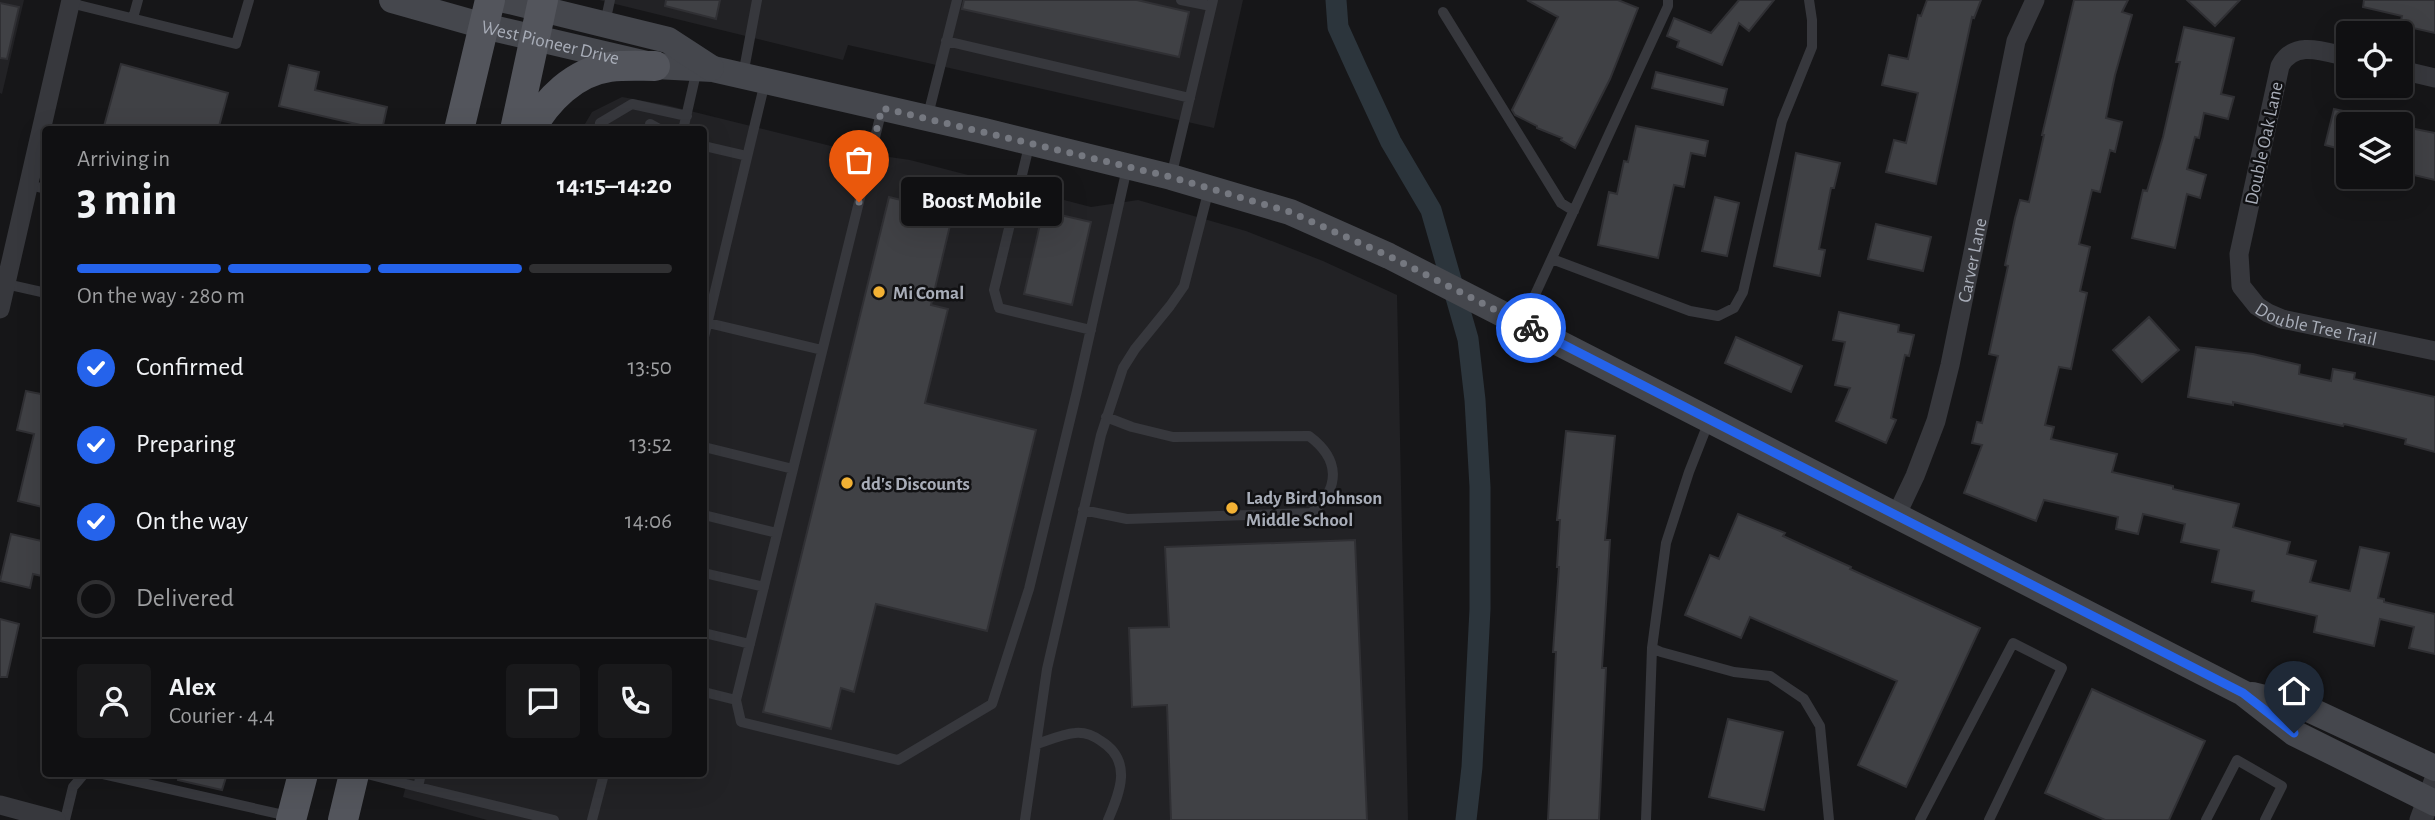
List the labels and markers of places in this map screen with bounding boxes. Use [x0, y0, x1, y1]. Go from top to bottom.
pin [829, 130, 889, 202]
callout: Boost Mobile [901, 178, 1062, 227]
marker: Mi Comal [871, 284, 887, 300]
place label: Mi Comal [893, 284, 964, 303]
marker: dd's Discounts [839, 475, 855, 491]
place label: dd's Discounts [861, 475, 970, 494]
place label: Lady Bird Johnson Middle School [1246, 489, 1382, 530]
marker: Lady Bird Johnson Middle School [1224, 500, 1240, 516]
pin [2264, 661, 2324, 733]

